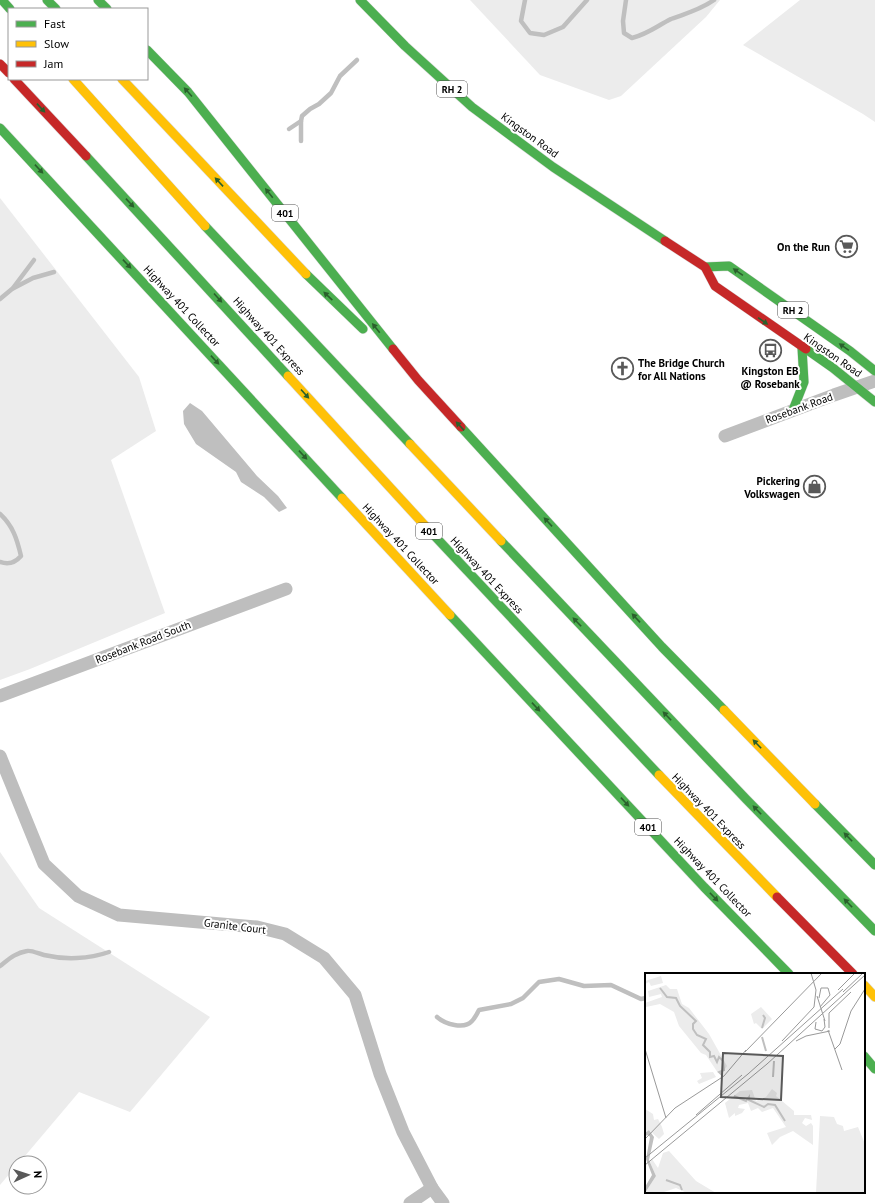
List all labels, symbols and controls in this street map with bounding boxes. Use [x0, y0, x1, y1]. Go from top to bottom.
legend [8, 8, 148, 80]
text: Fast [44, 16, 65, 31]
text: Slow [44, 36, 69, 51]
text: Jam [43, 56, 63, 71]
road number: RH 2 [437, 81, 467, 97]
one-way arrow [183, 87, 192, 97]
one-way arrow [36, 103, 45, 112]
street label: Kingston Road [498, 109, 562, 161]
one-way arrow [34, 163, 43, 174]
one-way arrow [214, 177, 224, 187]
one-way arrow [265, 188, 273, 199]
one-way arrow [125, 197, 134, 208]
road number: 401 [272, 205, 298, 221]
supermarket icon: On the Run [833, 234, 859, 260]
place label: On the Run [777, 240, 830, 254]
one-way arrow [122, 259, 131, 269]
street label: Highway 401 Collector [141, 262, 224, 350]
one-way arrow [733, 268, 743, 276]
one-way arrow [323, 292, 333, 301]
one-way arrow [213, 293, 223, 303]
street label: Highway 401 Express [230, 294, 308, 378]
road number: RH 2 [778, 302, 808, 318]
one-way arrow [758, 317, 768, 325]
one-way arrow [372, 322, 381, 333]
street label: Kingston Road [801, 330, 865, 380]
bus stop icon: Kingston EB @ Rosebank [757, 338, 783, 364]
one-way arrow [839, 343, 850, 351]
one-way arrow [210, 355, 220, 365]
church icon: The Bridge Church for All Nations [609, 356, 635, 382]
place label: The Bridge Church for All Nations [638, 356, 725, 383]
place label: Kingston EB @ Rosebank [740, 364, 800, 391]
one-way arrow [300, 389, 310, 399]
street label: Rosebank Road [763, 389, 835, 427]
one-way arrow [456, 421, 465, 431]
one-way arrow [298, 450, 308, 460]
place label: Pickering Volkswagen [743, 474, 800, 501]
shop icon: Pickering Volkswagen [802, 474, 828, 500]
street label: Highway 401 Collector [360, 500, 443, 588]
one-way arrow [544, 517, 553, 527]
road number: 401 [416, 523, 442, 539]
street label: Highway 401 Express [448, 533, 527, 617]
one-way arrow [631, 613, 641, 623]
street label: Rosebank Road South [93, 617, 193, 667]
one-way arrow [573, 617, 582, 627]
one-way arrow [531, 702, 541, 712]
one-way arrow [662, 711, 672, 721]
one-way arrow [752, 739, 762, 749]
street label: Highway 401 Express [669, 770, 749, 852]
one-way arrow [620, 797, 630, 807]
one-way arrow [752, 805, 762, 815]
road number: 401 [635, 819, 661, 835]
one-way arrow [843, 832, 853, 842]
street label: Highway 401 Collector [671, 834, 755, 920]
one-way arrow [709, 892, 719, 902]
one-way arrow [843, 898, 853, 908]
street label: Granite Court [203, 915, 267, 937]
inset map [645, 973, 865, 1193]
north arrow [8, 1155, 48, 1195]
text: N [31, 1170, 45, 1178]

